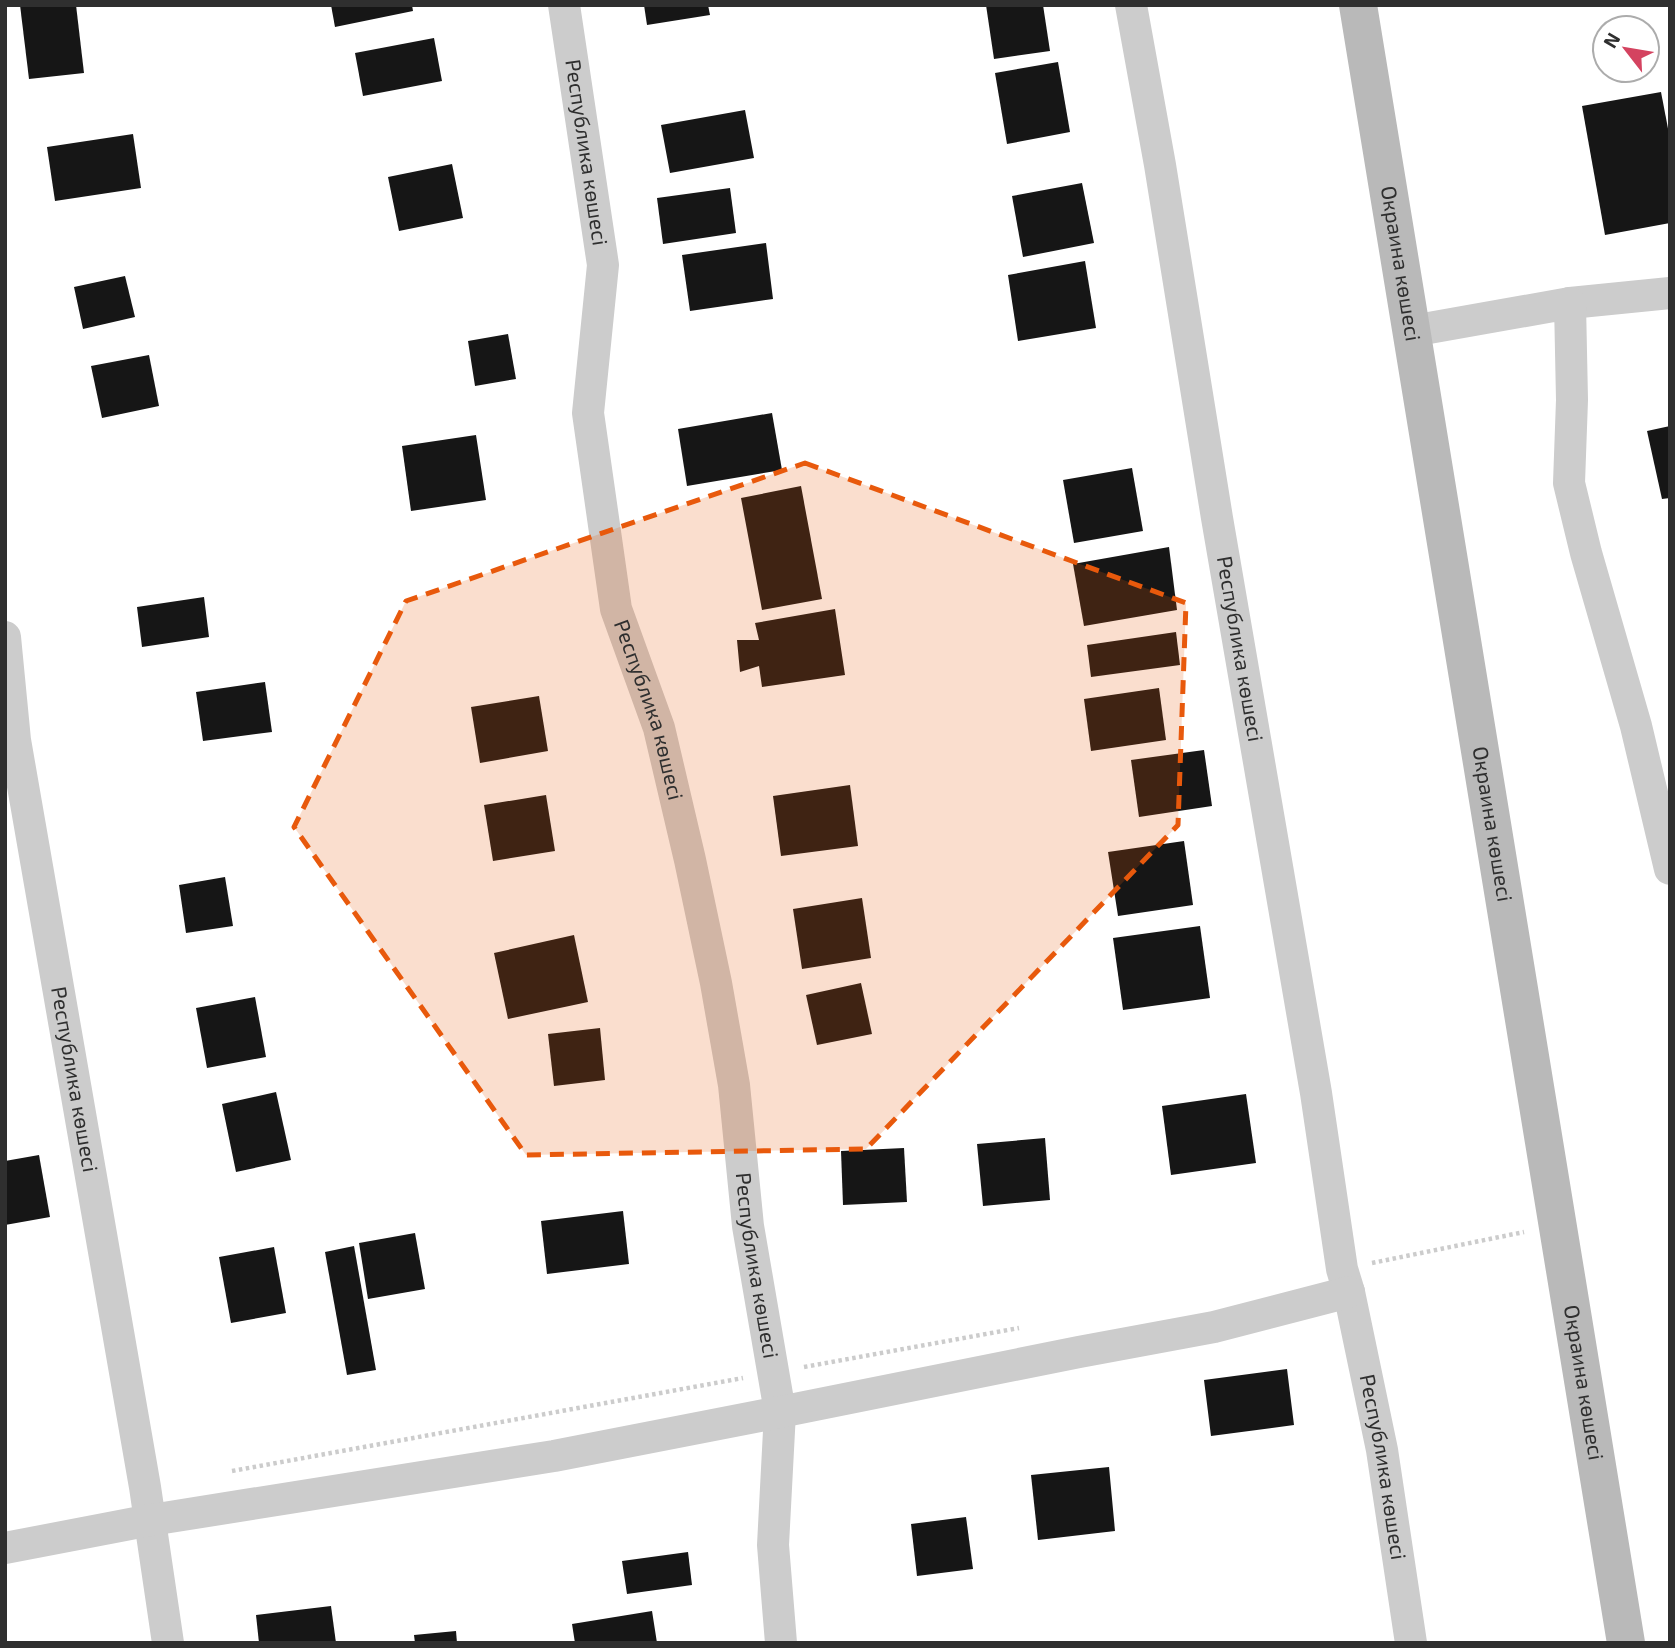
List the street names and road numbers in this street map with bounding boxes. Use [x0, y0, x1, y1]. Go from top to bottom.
street label: Республика көшесі [561, 57, 614, 247]
street label: Окраина көшесі [1377, 184, 1427, 343]
street label: Республика көшесі [1213, 554, 1269, 743]
street label: Республика көшесі [610, 616, 690, 802]
street label: Окраина көшесі [1468, 744, 1519, 903]
street label: Республика көшесі [47, 984, 104, 1174]
street label: Республика көшесі [732, 1171, 785, 1360]
street label: Окраина көшесі [1560, 1303, 1610, 1462]
street label: Республика көшесі [1355, 1372, 1412, 1561]

